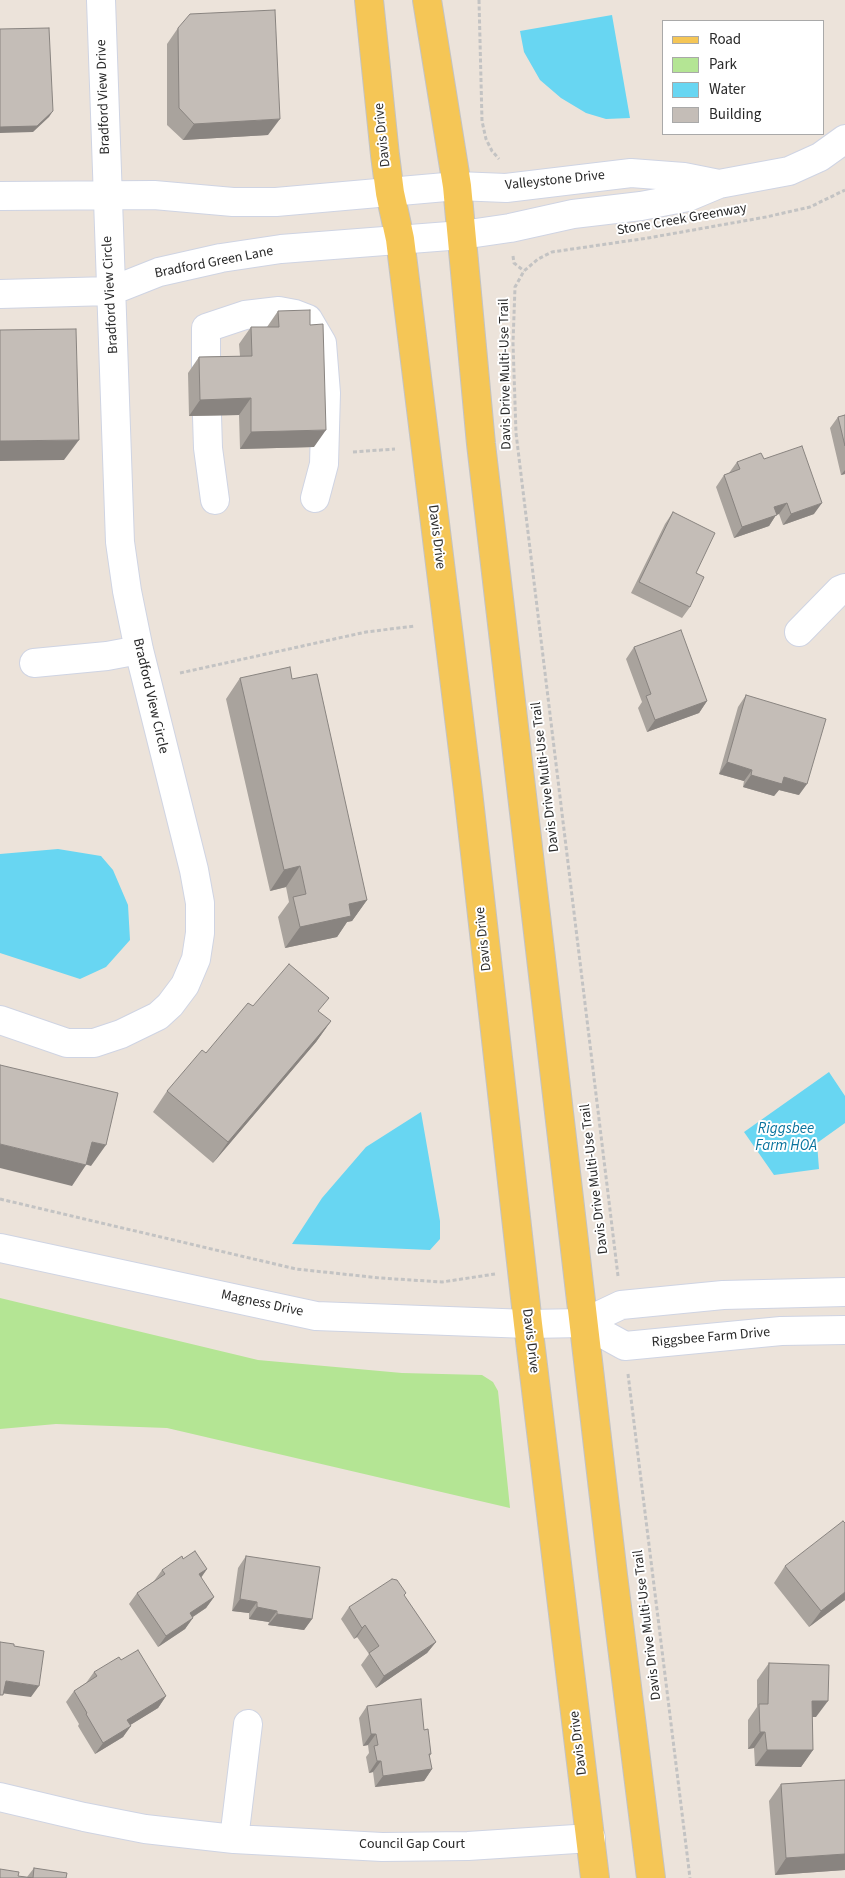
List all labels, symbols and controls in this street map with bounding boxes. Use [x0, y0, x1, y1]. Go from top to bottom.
legend [662, 20, 825, 135]
text: Road [709, 29, 741, 50]
street label: Bradford View Drive [94, 39, 114, 155]
text: Park [709, 54, 737, 75]
text: Water [709, 79, 745, 100]
street label: Davis Drive [371, 102, 395, 168]
text: Building [709, 104, 761, 125]
street label: Valleystone Drive [504, 167, 606, 195]
street label: Stone Creek Greenway [616, 200, 748, 240]
street label: Bradford View Circle [100, 236, 122, 354]
street label: Bradford Green Lane [153, 243, 275, 283]
street label: Davis Drive Multi-Use Trail [496, 298, 516, 450]
street label: Davis Drive [424, 504, 448, 570]
street label: Bradford View Circle [129, 637, 171, 755]
street label: Davis Drive Multi-Use Trail [528, 701, 564, 853]
street label: Davis Drive [472, 906, 496, 972]
street label: Davis Drive Multi-Use Trail [577, 1103, 613, 1255]
water label: Riggsbee Farm HOA [755, 1121, 817, 1156]
street label: Magness Drive [219, 1287, 305, 1321]
street label: Davis Drive [518, 1308, 542, 1374]
street label: Riggsbee Farm Drive [651, 1324, 771, 1352]
street label: Davis Drive Multi-Use Trail [630, 1549, 666, 1701]
street label: Davis Drive [567, 1710, 591, 1776]
street label: Council Gap Court [359, 1837, 465, 1853]

